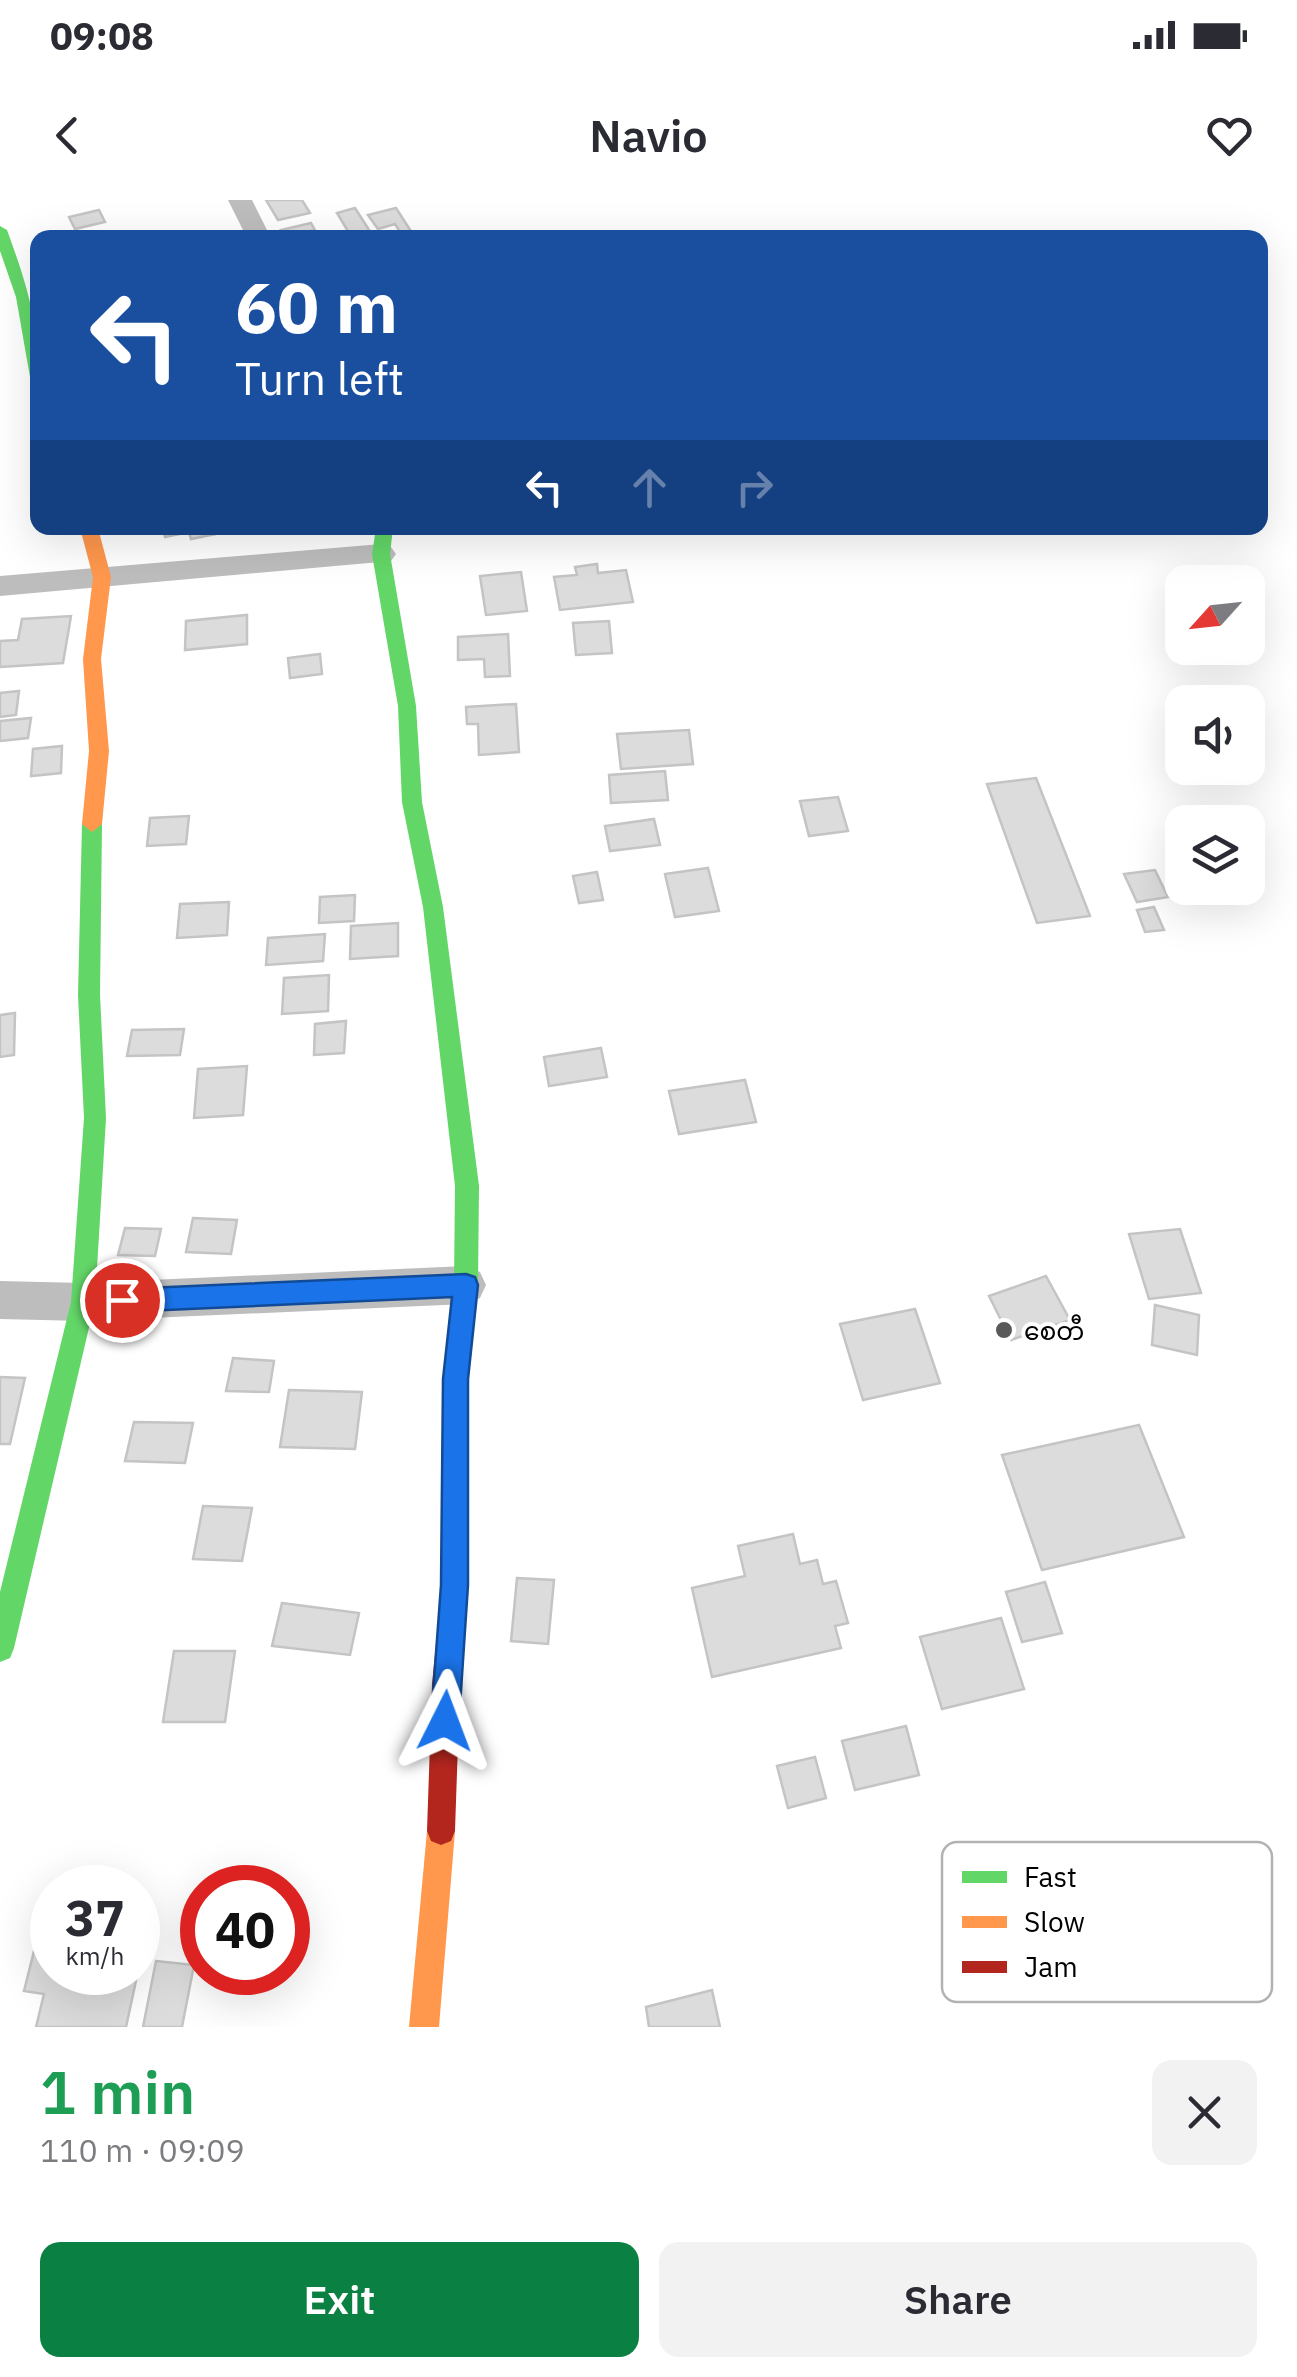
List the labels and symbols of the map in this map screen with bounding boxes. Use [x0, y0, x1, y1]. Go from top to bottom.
north arrow [1165, 565, 1265, 665]
pin [80, 1258, 165, 1343]
place label: စေတီ [1024, 1314, 1084, 1347]
marker: စေတီ [993, 1319, 1015, 1341]
position arrow [393, 1669, 497, 1773]
legend [942, 1842, 1272, 2002]
text: Fast [1024, 1858, 1077, 1895]
speed limit sign: 40 [180, 1865, 310, 1995]
text: Slow [1024, 1903, 1085, 1940]
text: Jam [1024, 1948, 1078, 1985]

